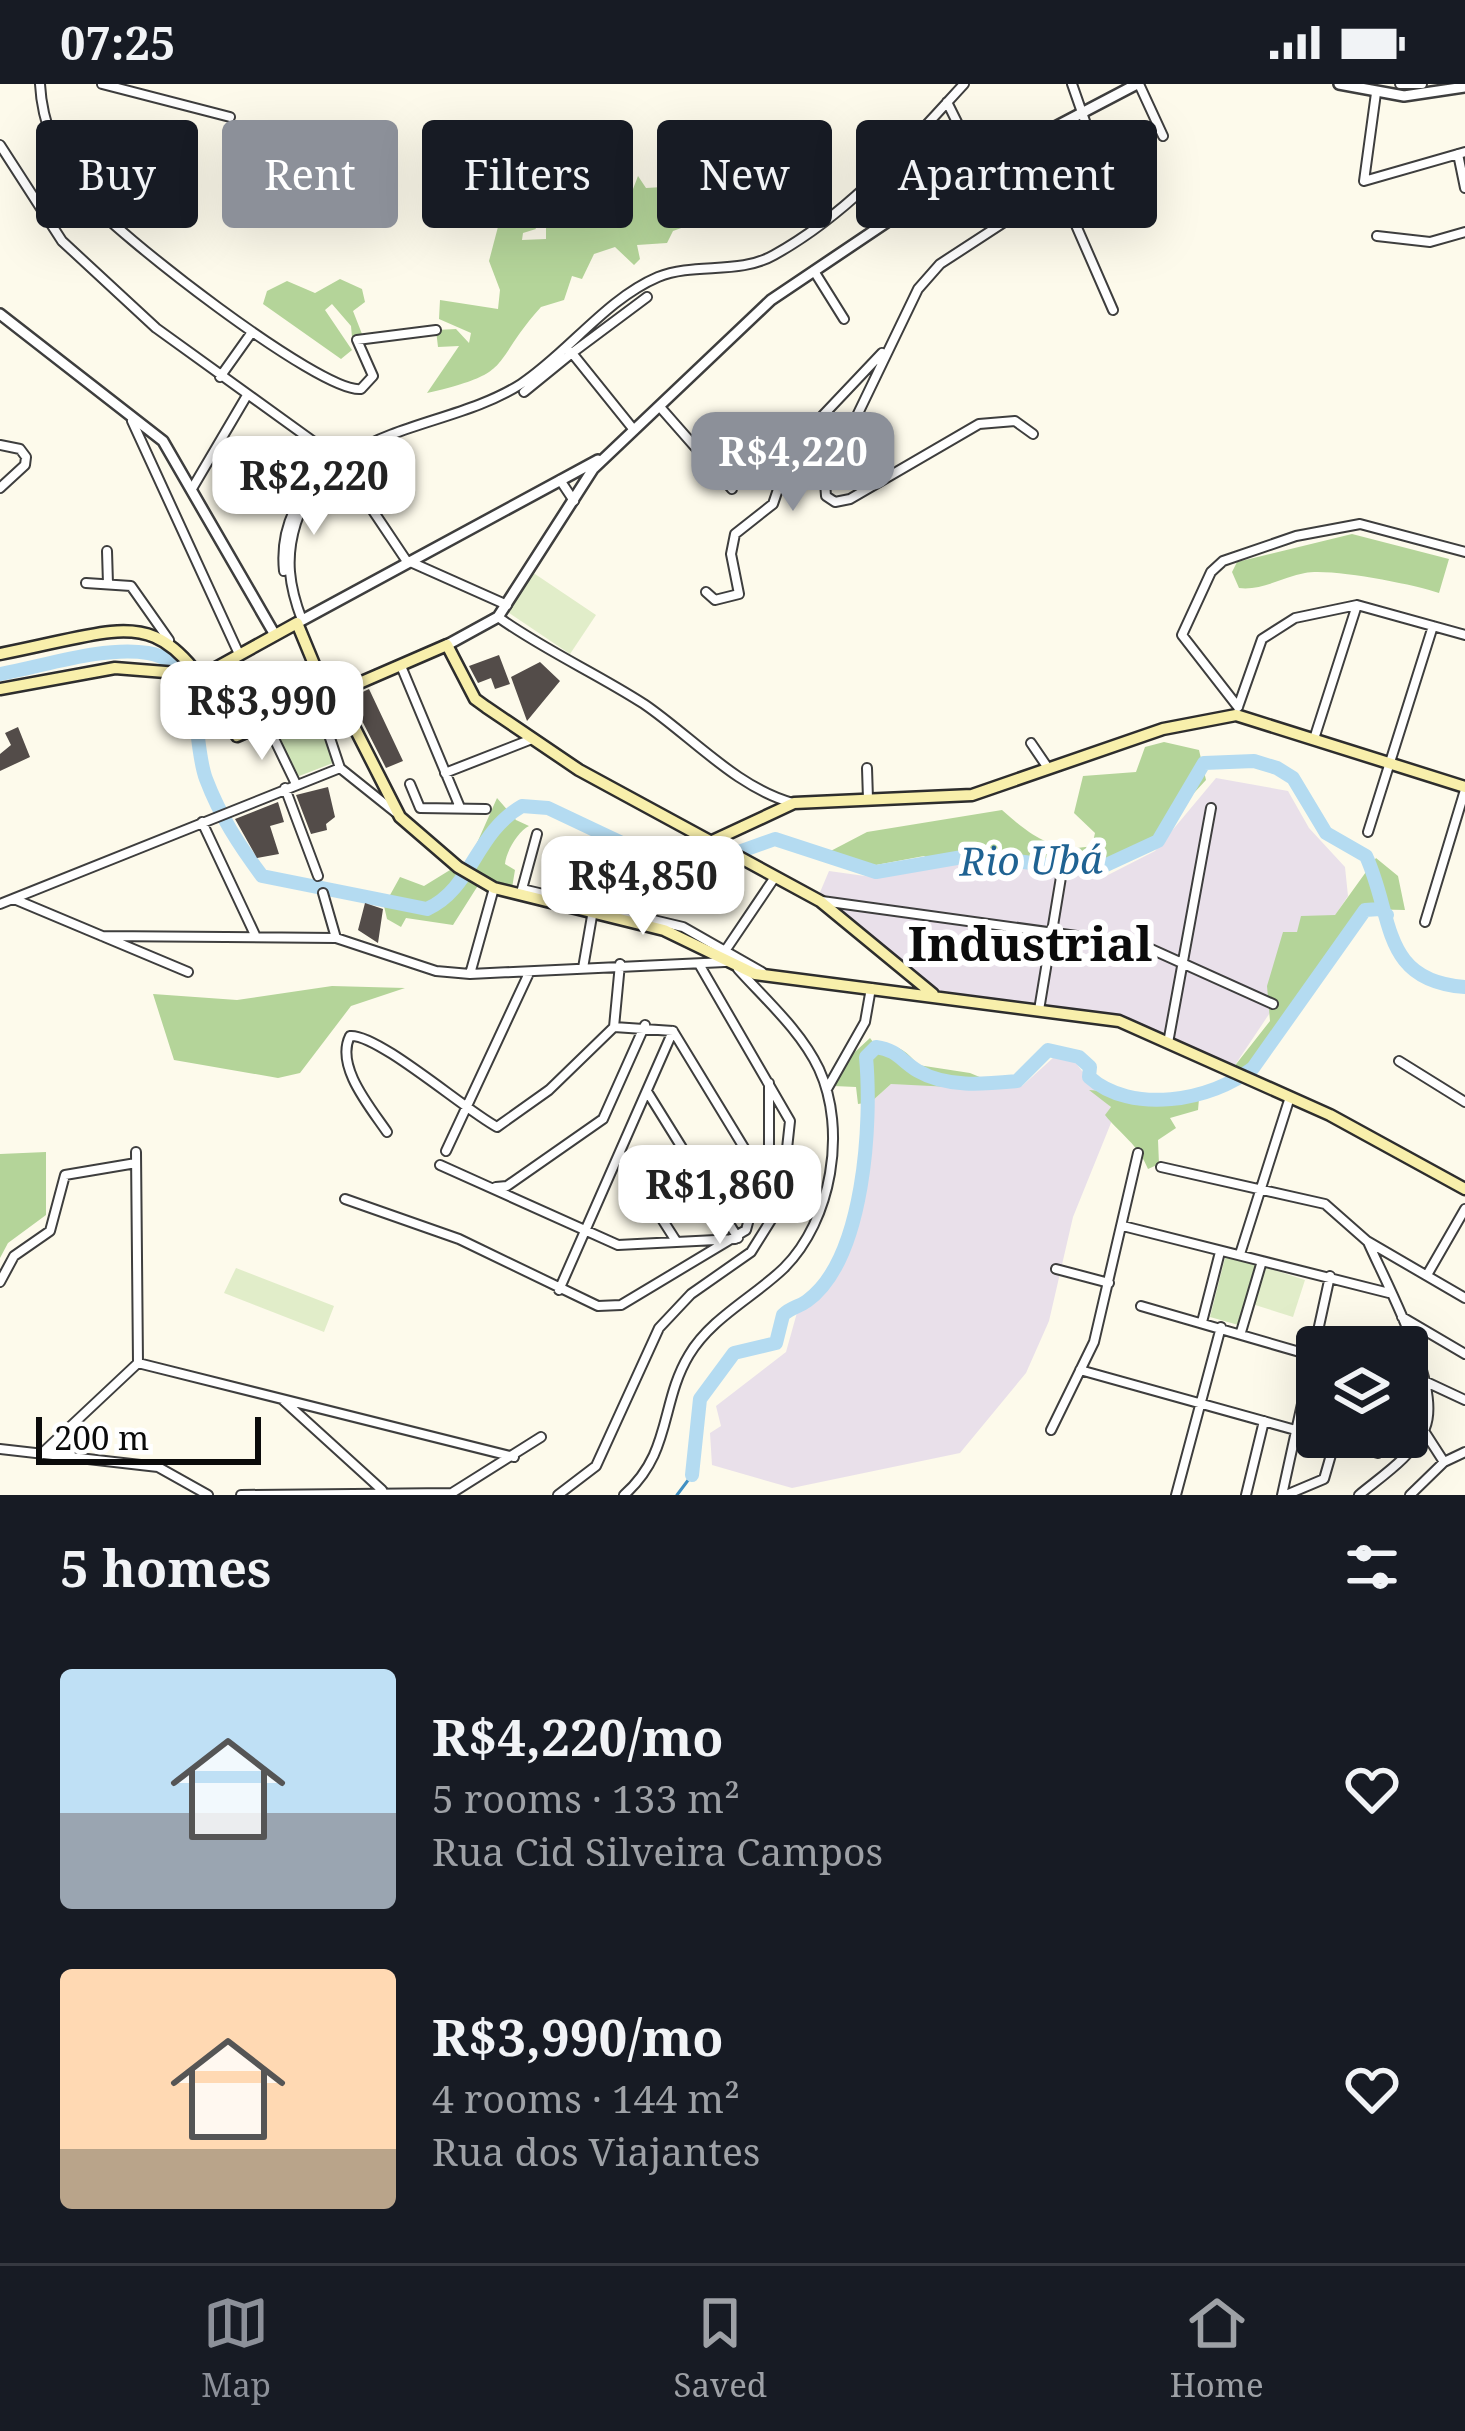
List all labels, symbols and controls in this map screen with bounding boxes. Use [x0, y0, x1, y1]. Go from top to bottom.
text: 07:25 [60, 12, 175, 73]
chip: Buy [36, 120, 198, 228]
chip: Rent [222, 120, 398, 228]
chip: Filters [422, 120, 633, 228]
chip: New [657, 120, 832, 228]
chip: Apartment [856, 120, 1157, 228]
pin: R$4,220 [682, 412, 904, 514]
text: R$4,220 [718, 424, 868, 477]
pin: R$2,220 [203, 436, 425, 538]
text: R$2,220 [239, 448, 389, 501]
pin: R$3,990 [151, 661, 373, 763]
text: R$3,990 [187, 673, 337, 726]
water label: Rio Ubá [958, 831, 1103, 887]
pin: R$4,850 [532, 836, 754, 938]
text: R$4,850 [568, 848, 718, 901]
district label: Industrial [908, 910, 1152, 975]
pin: R$1,860 [609, 1145, 831, 1247]
text: R$1,860 [645, 1157, 795, 1210]
map controls [1296, 1326, 1428, 1458]
button: layers [1296, 1326, 1428, 1458]
scale bar [36, 1411, 261, 1464]
text: 200 m [54, 1415, 149, 1460]
text: 5 homes [60, 1532, 271, 1602]
icon: filters [1339, 1534, 1405, 1600]
text: R$4,220/mo [432, 1701, 724, 1771]
icon: home [156, 1717, 300, 1861]
icon: heart [1339, 1756, 1405, 1822]
text: 5 rooms · 133 m² [432, 1771, 740, 1824]
text: Rua Cid Silveira Campos [432, 1824, 883, 1877]
text: R$3,990/mo [432, 2001, 724, 2071]
icon: home [156, 2017, 300, 2161]
icon: heart [1339, 2056, 1405, 2122]
text: 4 rooms · 144 m² [432, 2071, 740, 2124]
text: Rua dos Viajantes [432, 2124, 760, 2177]
tab: Map [201, 2290, 271, 2407]
tab: Saved [674, 2290, 767, 2407]
tab: Home [1170, 2290, 1264, 2407]

